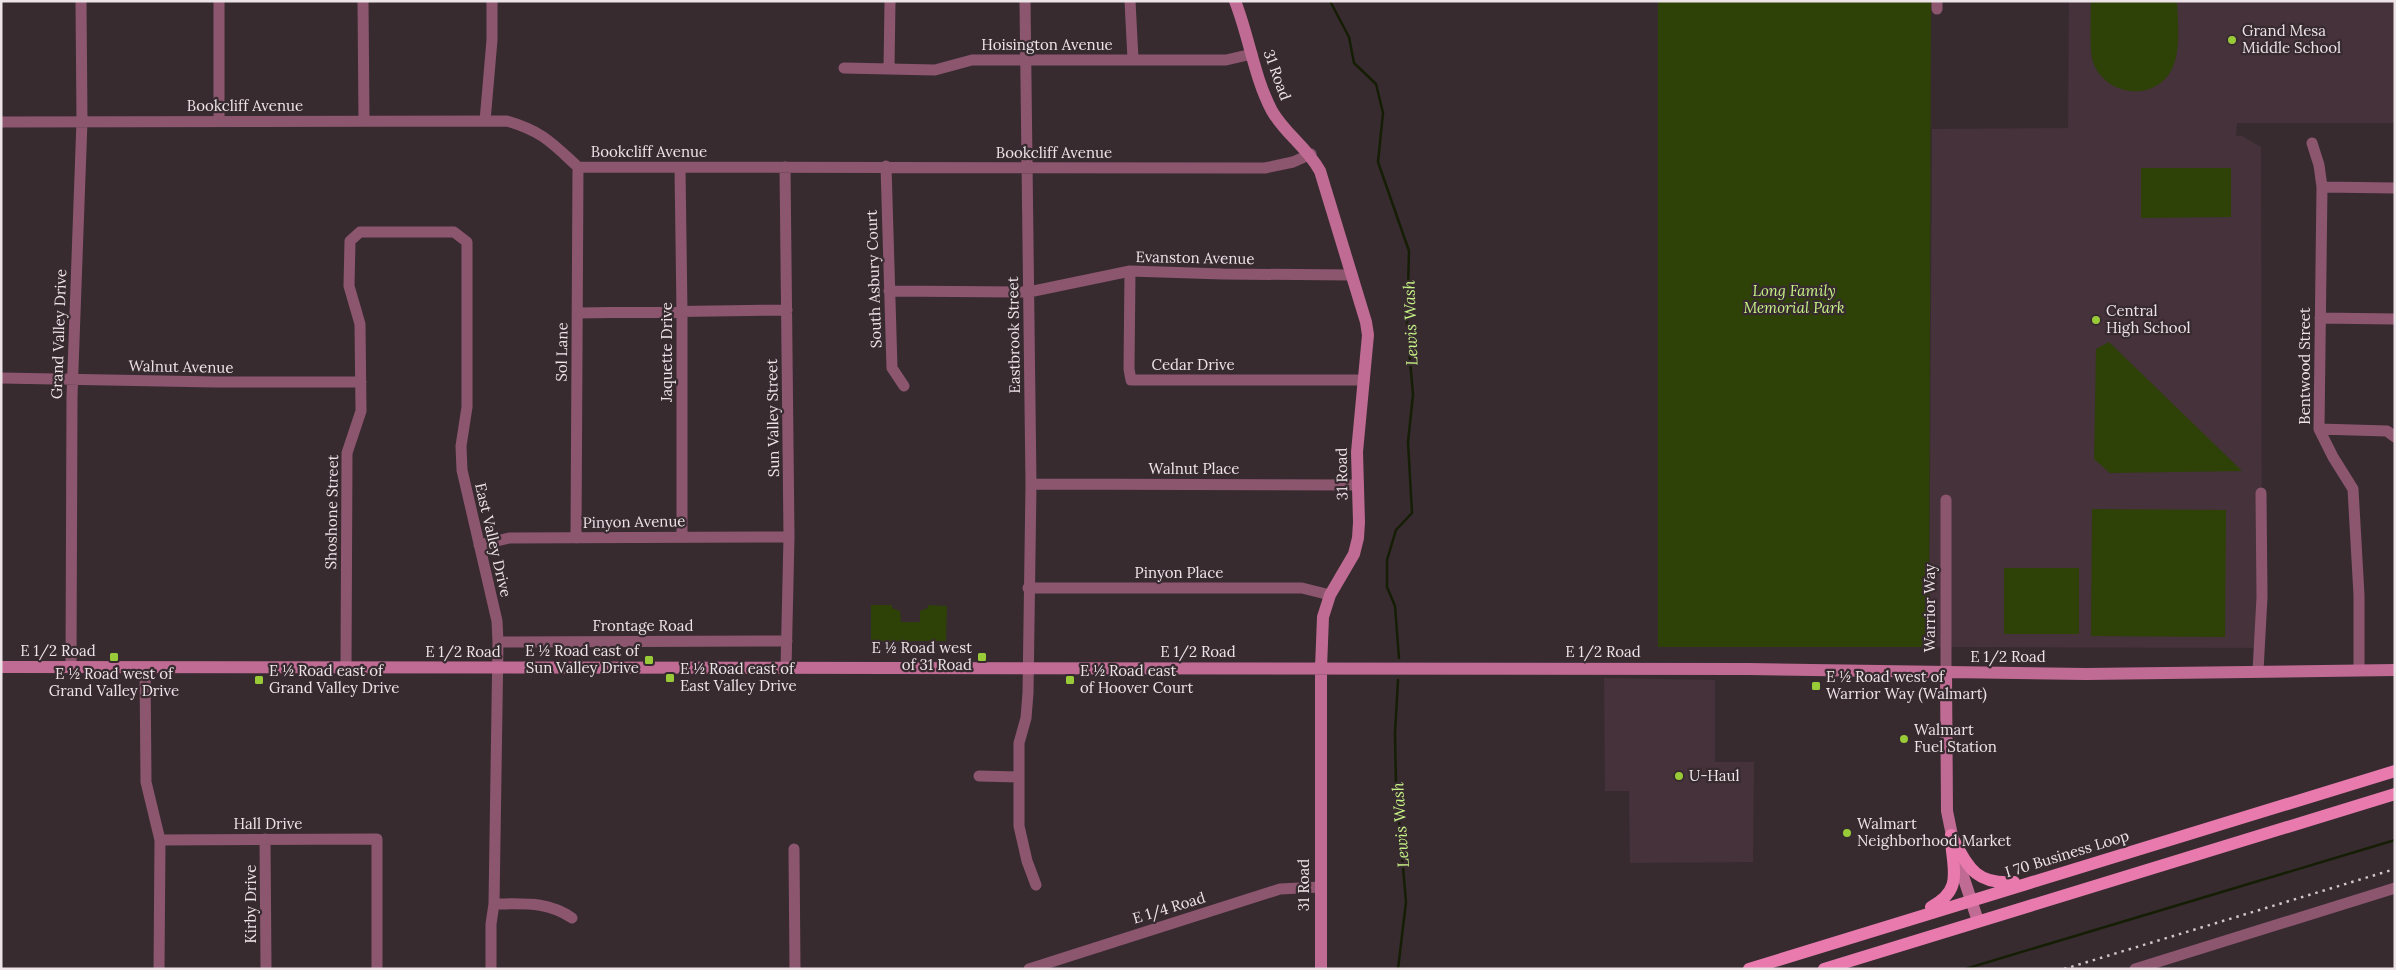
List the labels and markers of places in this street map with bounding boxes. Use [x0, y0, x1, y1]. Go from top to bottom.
place label: Grand Mesa Middle School [2242, 21, 2341, 57]
marker: Grand Mesa Middle School [2226, 34, 2238, 46]
place label: Central High School [2106, 301, 2191, 337]
marker: Central High School [2090, 314, 2102, 326]
place label: E ½ Road west of 31 Road [872, 638, 972, 674]
place label: E ½ Road east of Sun Valley Drive [525, 641, 640, 677]
marker: E ½ Road west of Grand Valley Drive [108, 651, 120, 663]
marker: E ½ Road west of 31 Road [976, 651, 988, 663]
marker: E ½ Road east of Sun Valley Drive [643, 654, 655, 666]
place label: E ½ Road east of East Valley Drive [680, 659, 797, 695]
place label: E ½ Road east of Grand Valley Drive [269, 661, 399, 697]
place label: E ½ Road east of Hoover Court [1080, 661, 1193, 697]
place label: E ½ Road west of Grand Valley Drive [49, 664, 179, 700]
place label: E ½ Road west of Warrior Way (Walmart) [1826, 667, 1987, 704]
marker: E ½ Road east of East Valley Drive [664, 672, 676, 684]
marker: E ½ Road east of Grand Valley Drive [253, 674, 265, 686]
marker: E ½ Road east of Hoover Court [1064, 674, 1076, 686]
marker: E ½ Road west of Warrior Way (Walmart) [1810, 680, 1822, 692]
place label: Walmart Fuel Station [1914, 720, 1997, 756]
marker: Walmart Fuel Station [1898, 733, 1910, 745]
place label: U-Haul [1689, 766, 1740, 785]
marker: U-Haul [1673, 770, 1685, 782]
place label: Walmart Neighborhood Market [1857, 814, 2012, 850]
marker: Walmart Neighborhood Market [1841, 827, 1853, 839]

